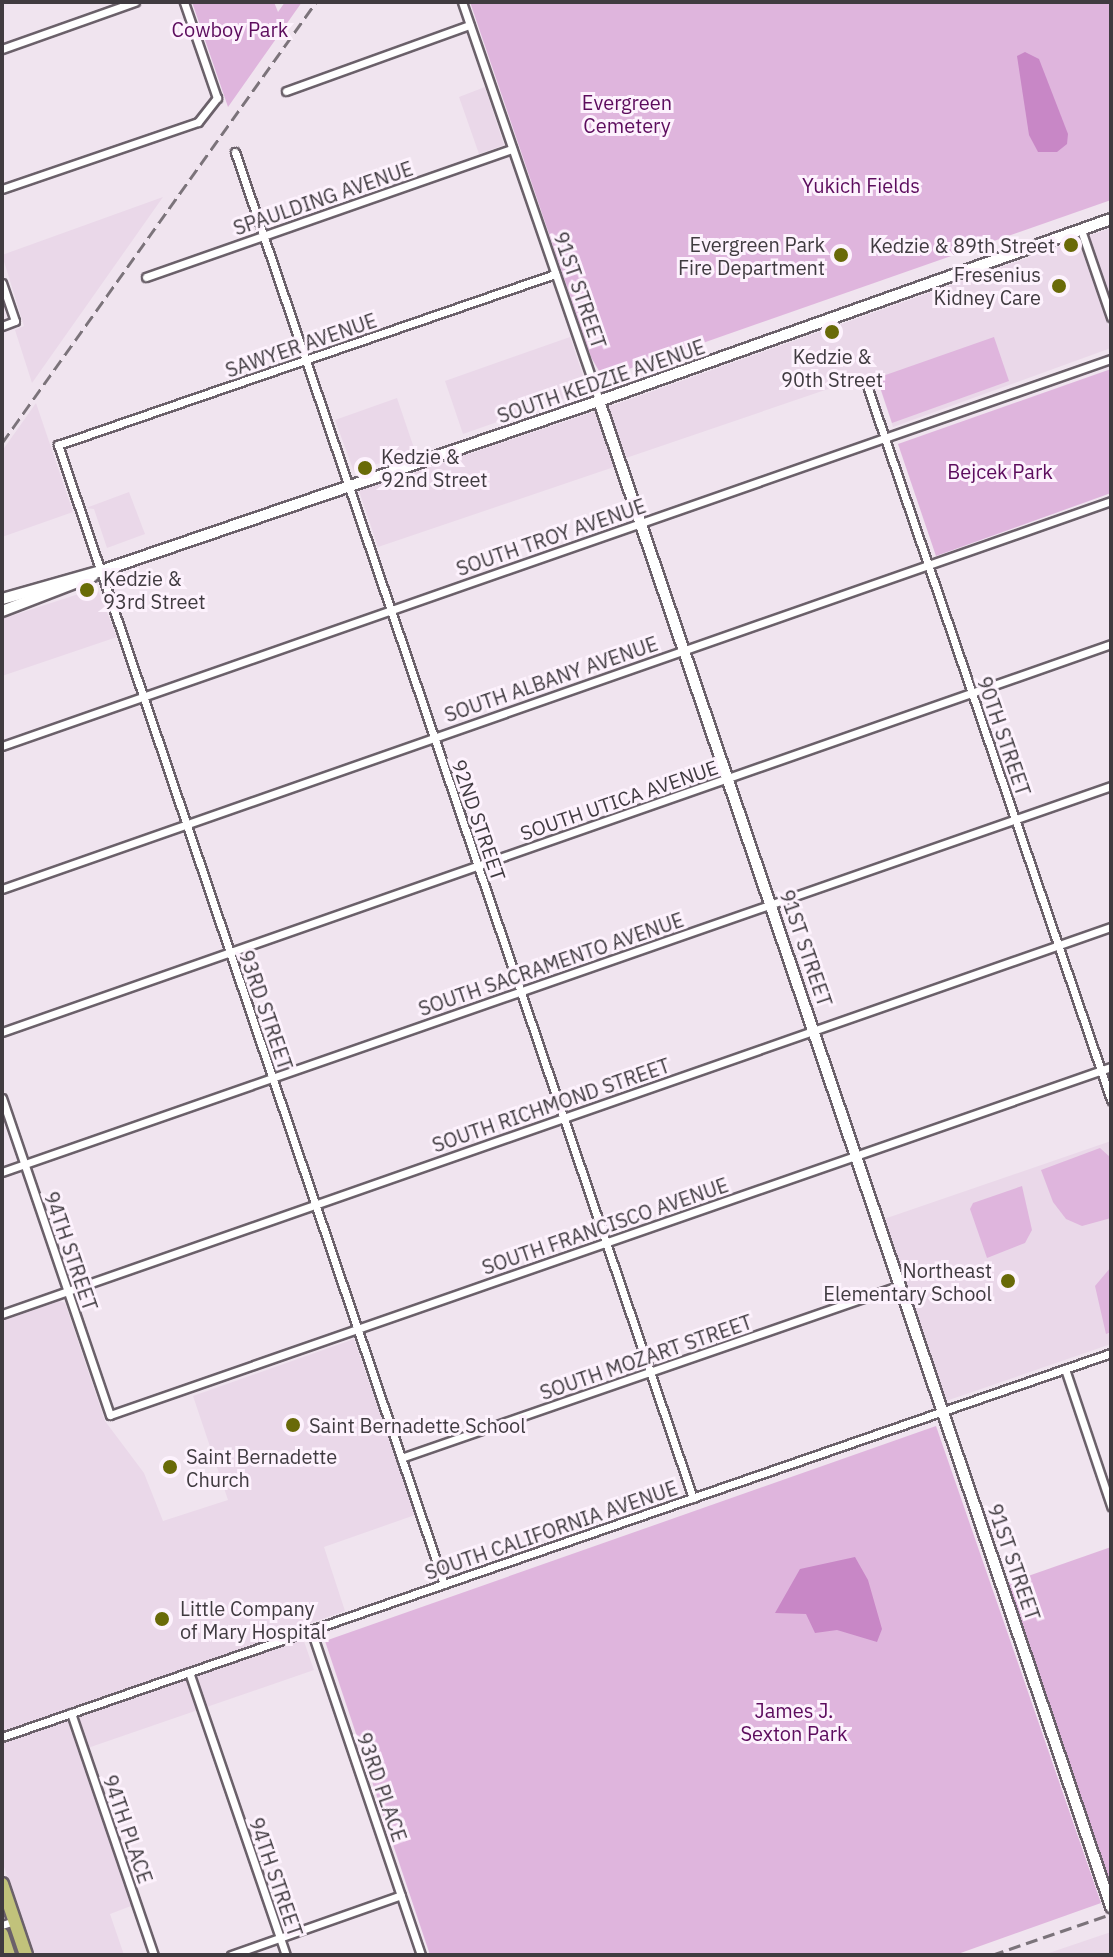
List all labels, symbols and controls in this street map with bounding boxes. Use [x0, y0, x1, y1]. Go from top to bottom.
park label: Cowboy Park [172, 17, 288, 41]
park label: Evergreen Cemetery [582, 90, 672, 137]
street label: SPAULDING AVENUE [230, 156, 416, 240]
park label: Yukich Fields [802, 173, 920, 197]
street label: 91ST STREET [549, 228, 611, 352]
place label: Evergreen Park Fire Department [678, 232, 825, 279]
place label: Kedzie & 89th Street [870, 233, 1055, 257]
marker: Kedzie & 89th Street [1062, 236, 1080, 254]
marker: Evergreen Park Fire Department [832, 246, 850, 264]
place label: Fresenius Kidney Care [933, 262, 1041, 309]
marker: Fresenius Kidney Care [1048, 275, 1070, 297]
street label: SAWYER AVENUE [222, 308, 380, 382]
marker: Kedzie & 90th Street [823, 323, 841, 341]
street label: SOUTH KEDZIE AVENUE [494, 334, 708, 428]
place label: Kedzie & 90th Street [781, 344, 883, 391]
place label: Kedzie & 92nd Street [381, 444, 488, 491]
marker: Kedzie & 92nd Street [356, 459, 374, 477]
park label: Bejcek Park [947, 459, 1053, 483]
street label: SOUTH TROY AVENUE [453, 493, 649, 581]
place label: Kedzie & 93rd Street [103, 566, 205, 613]
marker: Kedzie & 93rd Street [78, 581, 96, 599]
street label: SOUTH ALBANY AVENUE [441, 631, 661, 727]
street label: 90TH STREET [972, 673, 1036, 799]
street label: SOUTH UTICA AVENUE [517, 755, 721, 845]
street label: 92ND STREET [447, 756, 511, 884]
street label: 91ST STREET [775, 886, 837, 1010]
street label: SOUTH SACRAMENTO AVENUE [415, 907, 687, 1021]
street label: 93RD STREET [234, 947, 298, 1073]
street label: SOUTH RICHMOND STREET [429, 1053, 673, 1157]
street label: SOUTH FRANCISCO AVENUE [479, 1173, 731, 1279]
street label: 94TH STREET [39, 1188, 103, 1314]
place label: Northeast Elementary School [823, 1258, 992, 1305]
marker: Northeast Elementary School [999, 1272, 1017, 1290]
street label: SOUTH MOZART STREET [537, 1309, 755, 1405]
place label: Saint Bernadette School [309, 1413, 526, 1437]
marker: Saint Bernadette School [284, 1416, 302, 1434]
place label: Saint Bernadette Church [186, 1444, 337, 1491]
marker: Saint Bernadette Church [161, 1458, 179, 1476]
street label: SOUTH CALIFORNIA AVENUE [422, 1475, 680, 1585]
street label: 91ST STREET [983, 1500, 1045, 1624]
place label: Little Company of Mary Hospital [180, 1596, 326, 1643]
marker: Little Company of Mary Hospital [151, 1608, 173, 1630]
park label: James J. Sexton Park [740, 1699, 848, 1746]
street label: 93RD PLACE [352, 1729, 412, 1845]
street label: 94TH PLACE [98, 1771, 158, 1887]
street label: 94TH STREET [244, 1814, 308, 1940]

